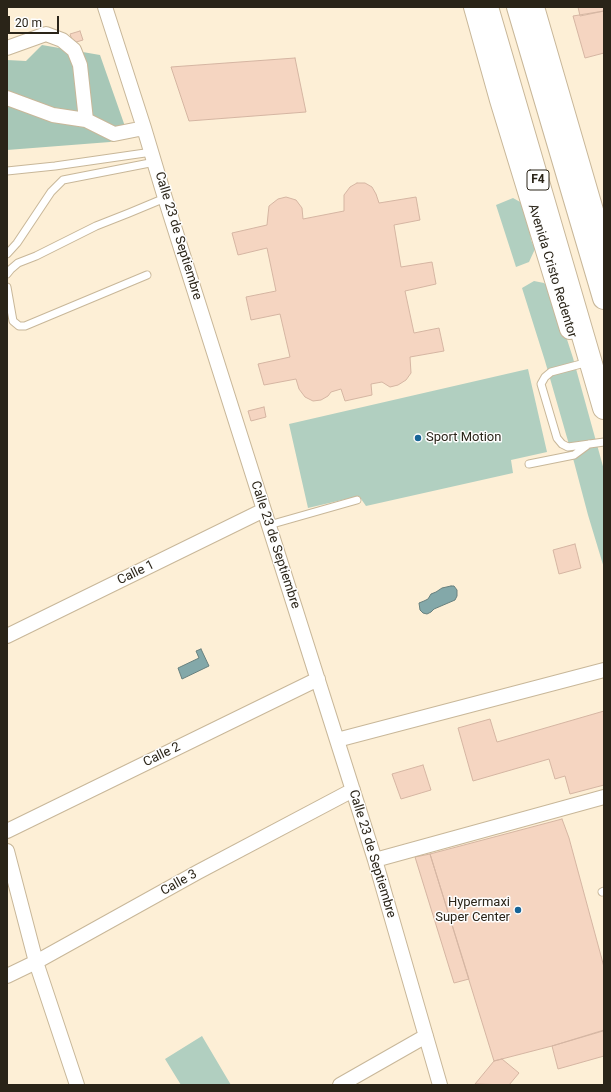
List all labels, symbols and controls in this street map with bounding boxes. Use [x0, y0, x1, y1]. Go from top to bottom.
scale bar [10, 8, 61, 34]
text: 20 m [15, 16, 42, 30]
street label: Calle 23 de Septiembre [151, 170, 205, 302]
road number: F4 [527, 170, 549, 190]
street label: Avenida Cristo Redentor [524, 202, 580, 340]
place label: Sport Motion [426, 430, 501, 446]
marker: Sport Motion [413, 433, 423, 443]
street label: Calle 23 de Septiembre [247, 479, 303, 611]
street label: Calle 1 [115, 557, 157, 589]
street label: Calle 2 [141, 739, 183, 771]
street label: Calle 23 de Septiembre [345, 788, 399, 920]
street label: Calle 3 [158, 867, 200, 899]
place label: Hypermaxi Super Center [435, 895, 510, 926]
marker: Hypermaxi Super Center [513, 905, 523, 915]

